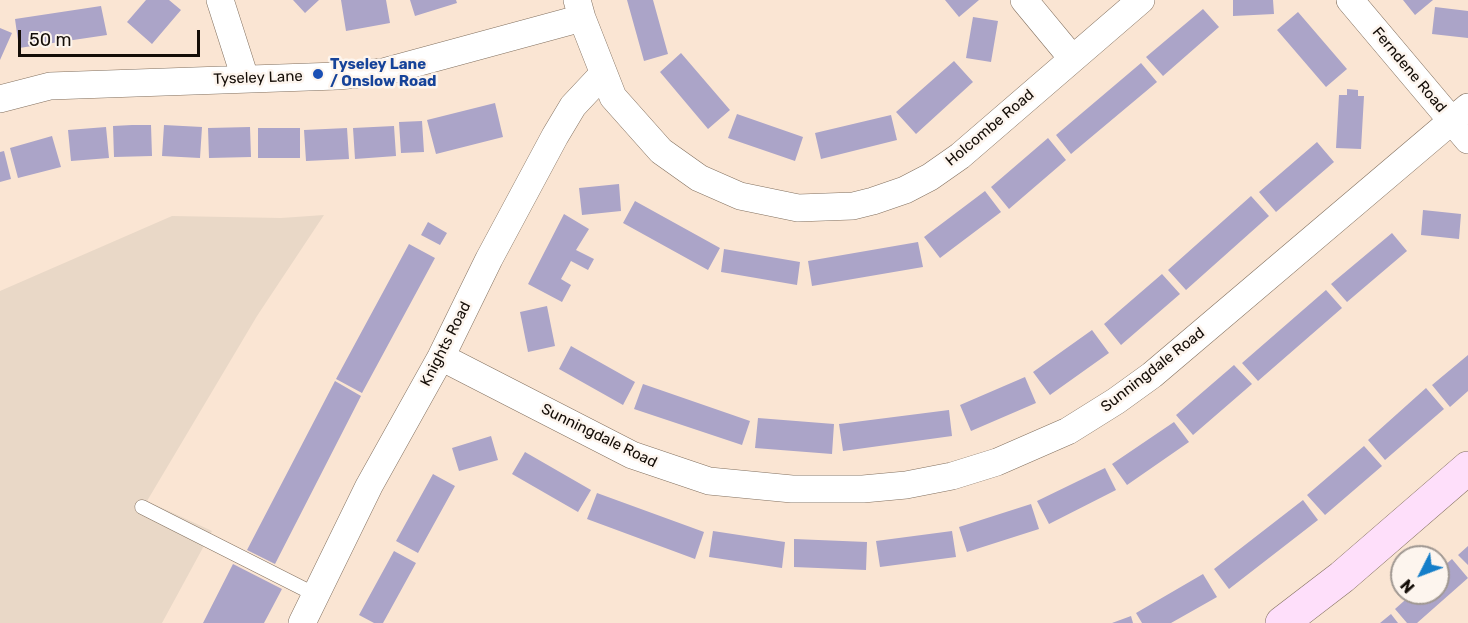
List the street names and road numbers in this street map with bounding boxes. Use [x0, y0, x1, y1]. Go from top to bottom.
street label: Ferndene Road [1368, 24, 1450, 116]
street label: Tyseley Lane [213, 67, 303, 89]
street label: Holcombe Road [942, 86, 1038, 170]
street label: Knights Road [417, 299, 475, 389]
street label: Sunningdale Road [1098, 324, 1208, 416]
street label: Sunningdale Road [538, 400, 660, 472]

